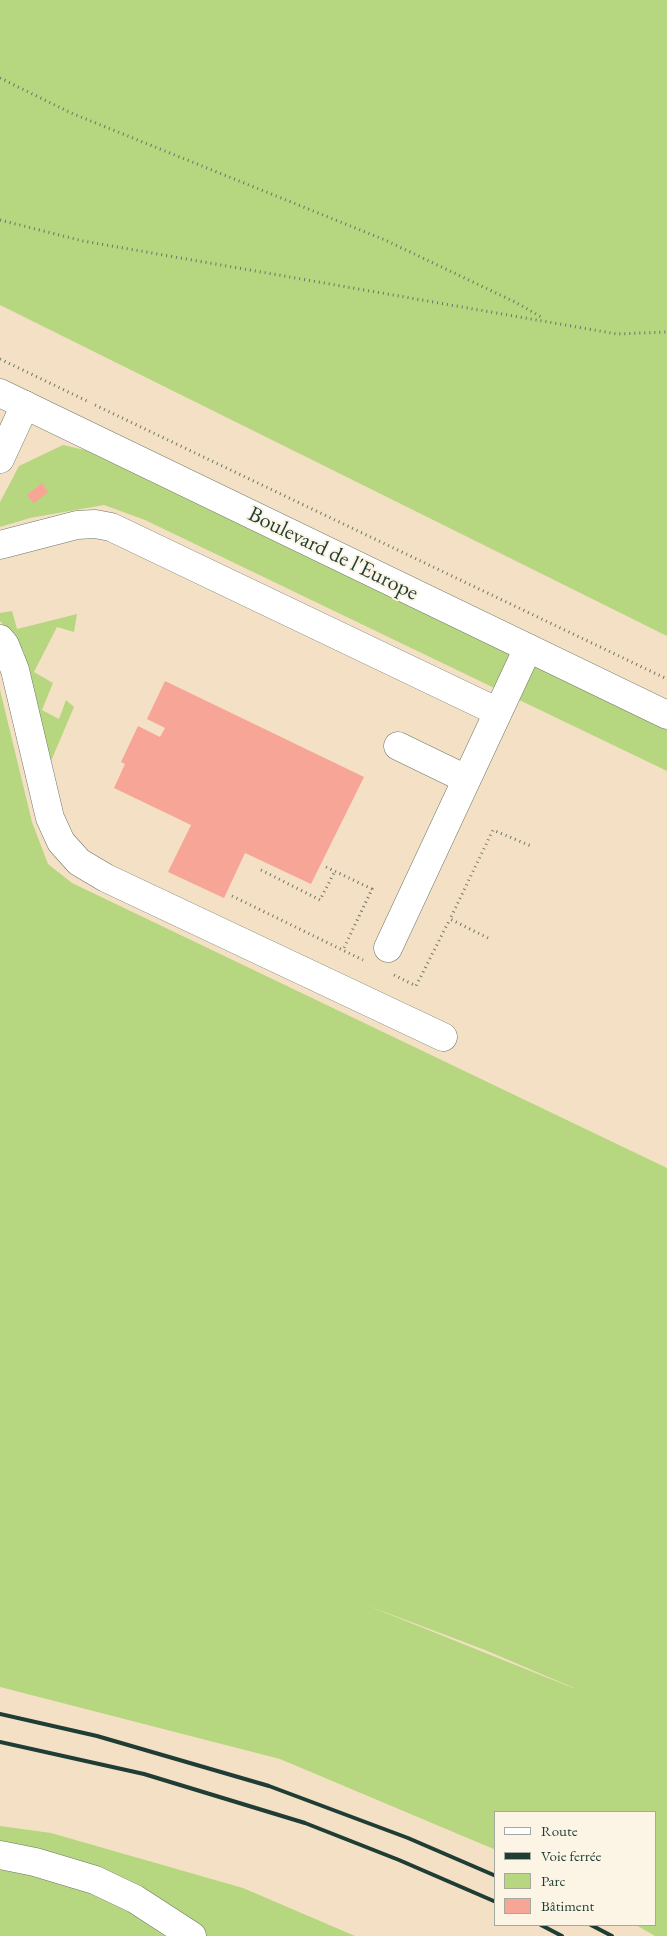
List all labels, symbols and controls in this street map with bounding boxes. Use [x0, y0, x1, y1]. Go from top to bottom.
street label: Boulevard de l'Europe [244, 501, 422, 607]
legend [494, 1811, 657, 1926]
text: Route [541, 1821, 578, 1840]
text: Voie ferrée [541, 1846, 601, 1865]
text: Parc [541, 1871, 566, 1890]
text: Bâtiment [541, 1896, 594, 1915]

